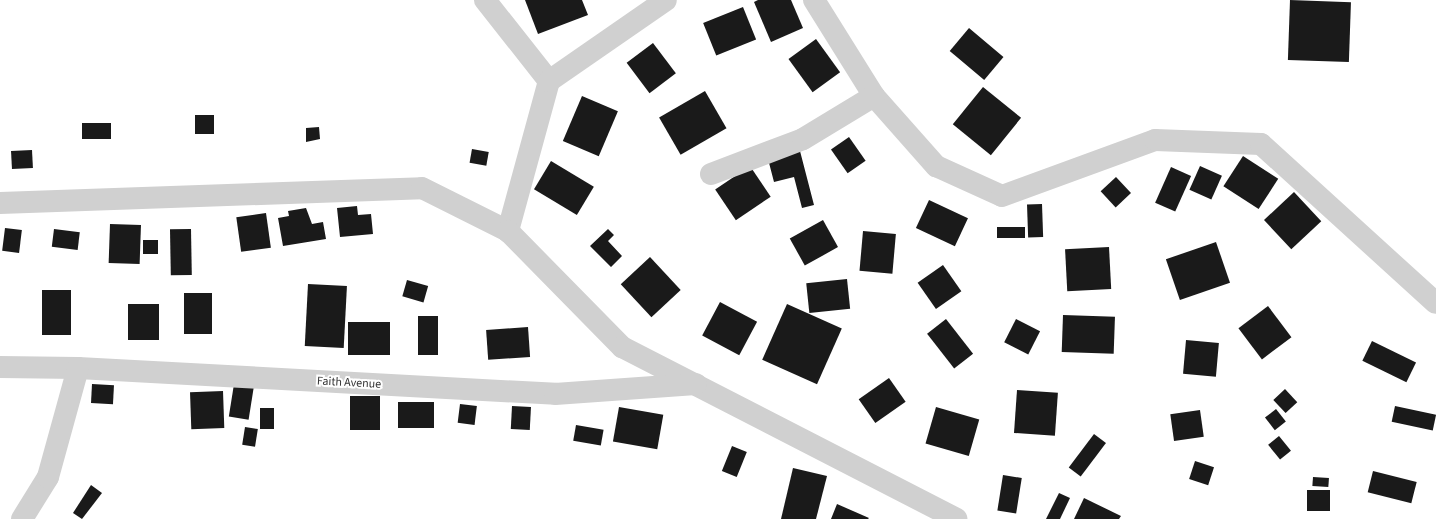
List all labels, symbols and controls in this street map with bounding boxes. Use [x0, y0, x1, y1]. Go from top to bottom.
street label: Faith Avenue [316, 374, 382, 392]

